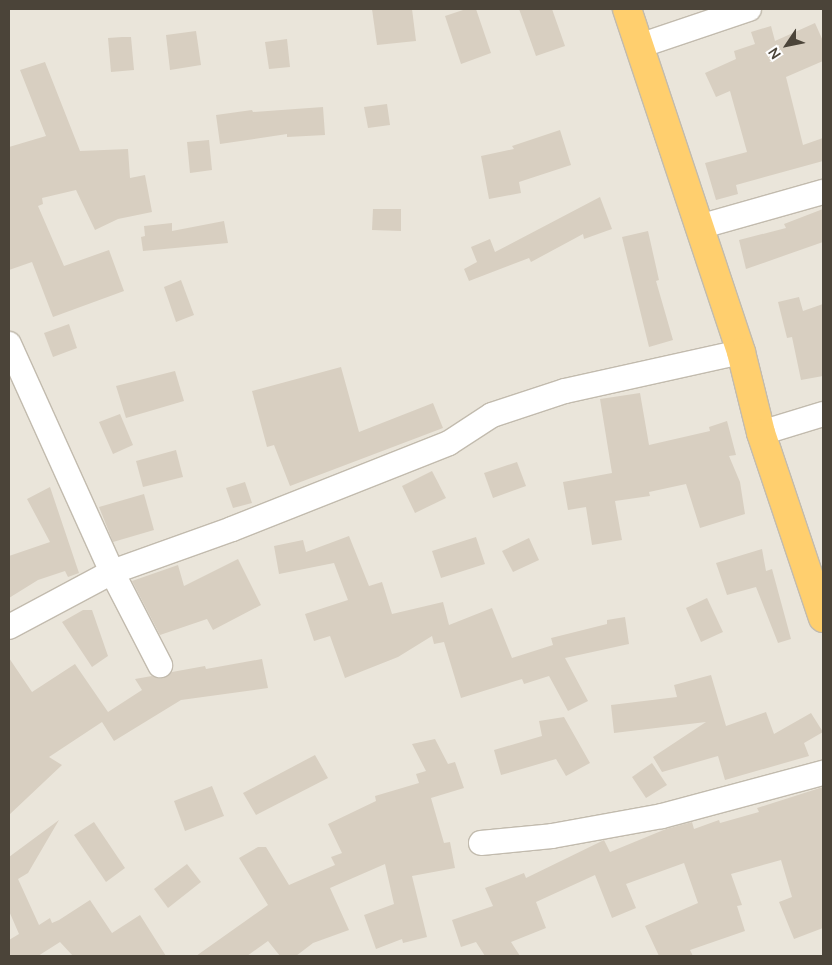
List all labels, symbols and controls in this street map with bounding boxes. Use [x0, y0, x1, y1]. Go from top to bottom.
north arrow [762, 20, 812, 70]
text: N [763, 44, 785, 63]

